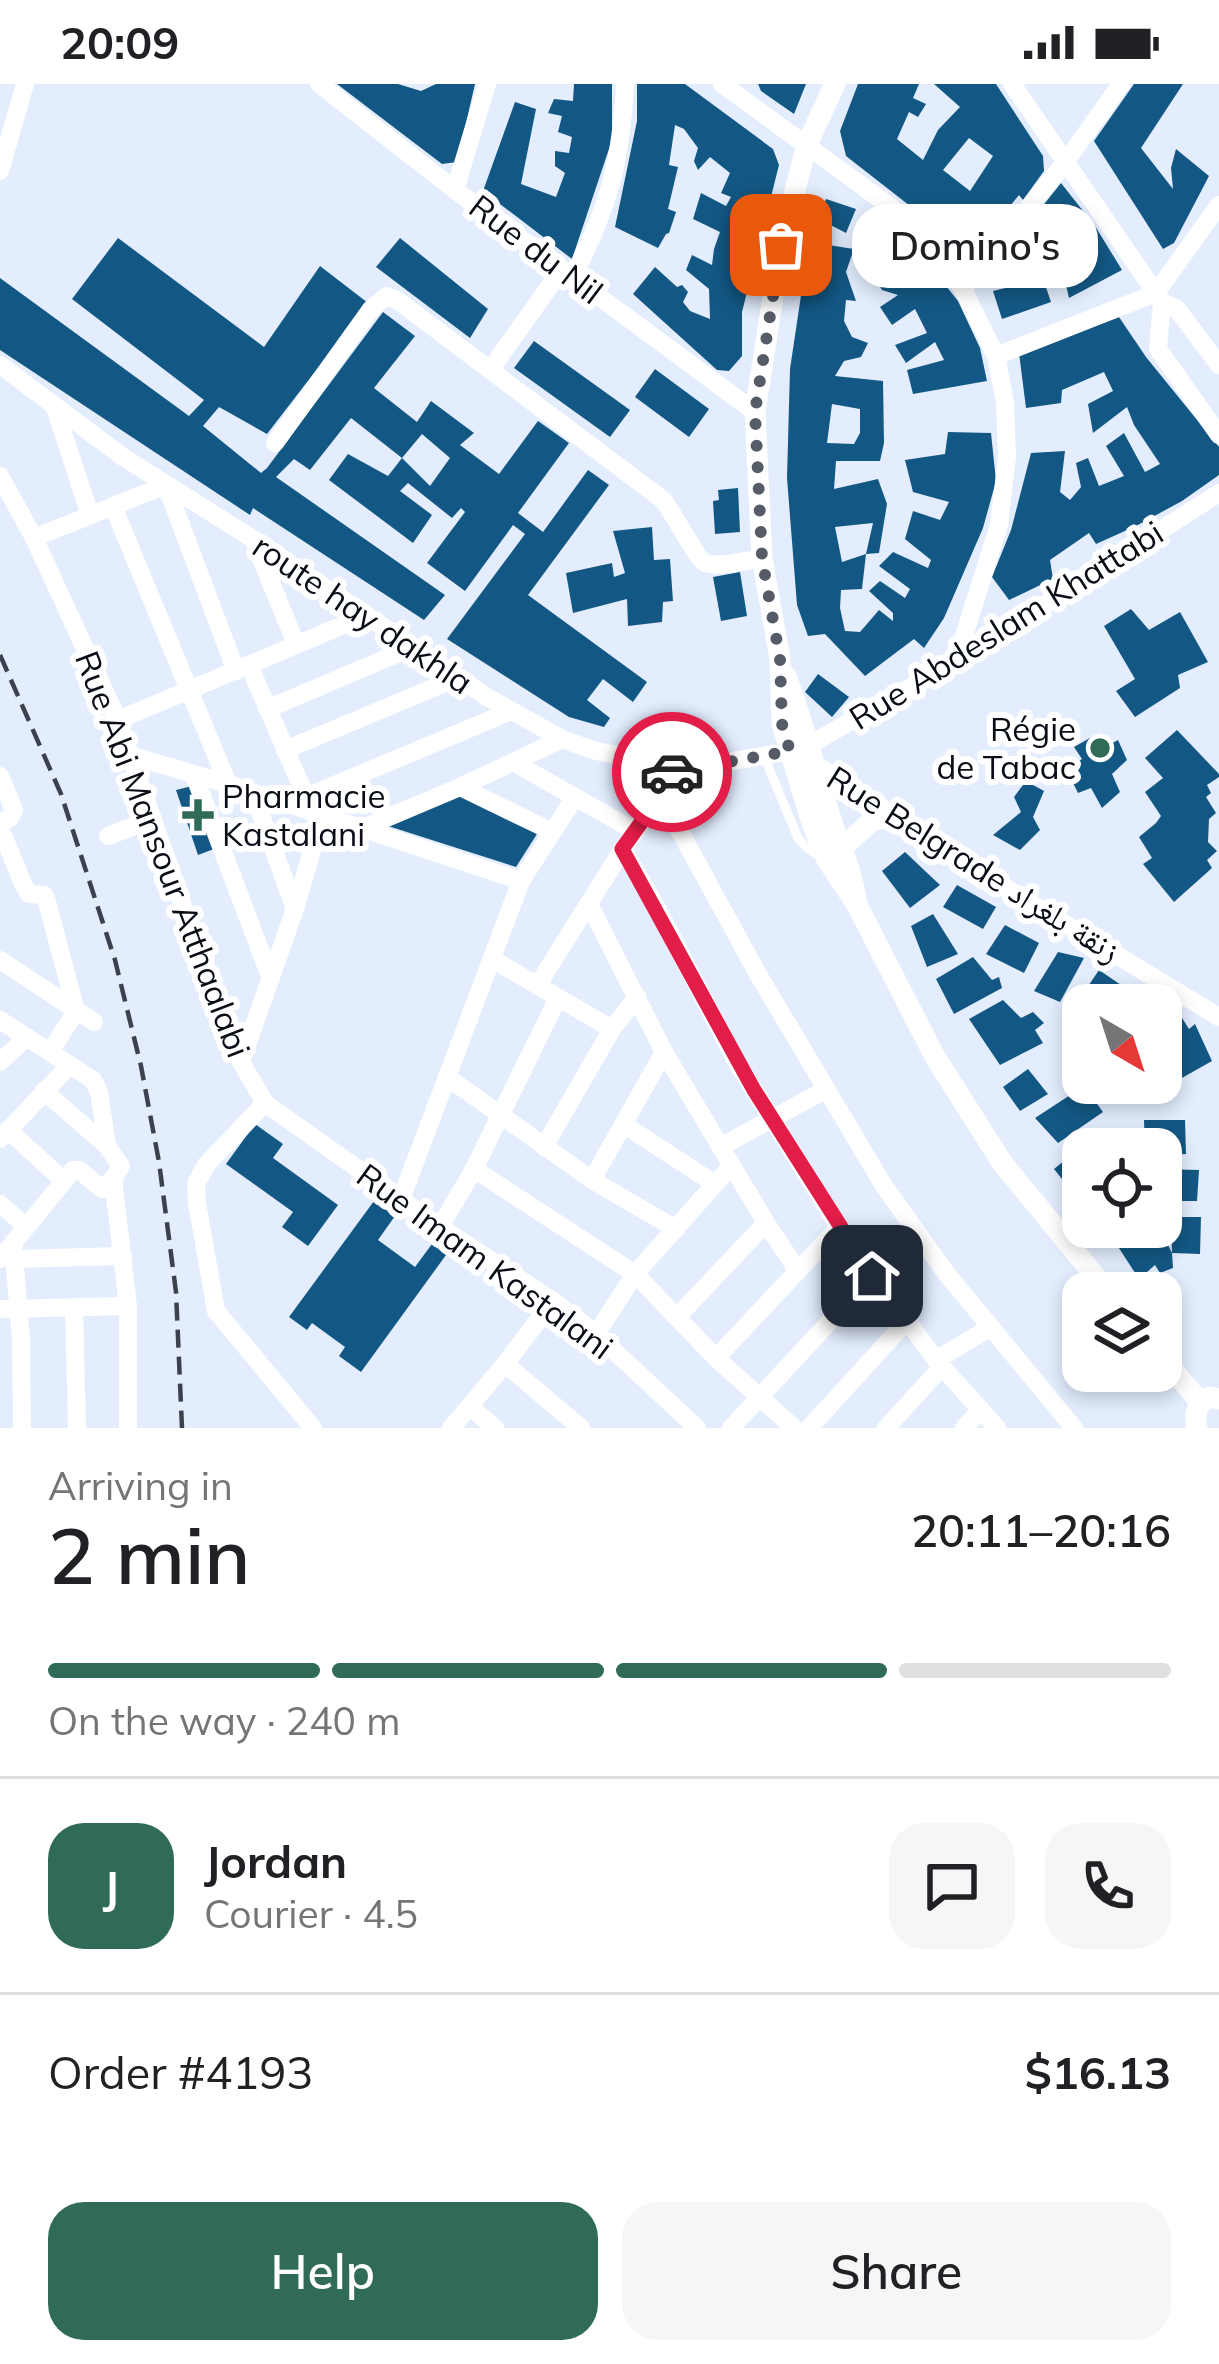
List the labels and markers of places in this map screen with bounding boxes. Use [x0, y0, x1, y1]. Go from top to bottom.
pin [730, 194, 832, 296]
callout: Domino's [853, 203, 1099, 287]
place label: Régie de Tabac [936, 708, 1076, 787]
marker: Régie de Tabac [1087, 735, 1113, 761]
place label: Pharmacie Kastalani [222, 775, 386, 854]
marker: Pharmacie Kastalani [185, 802, 211, 828]
pin [821, 1225, 923, 1327]

